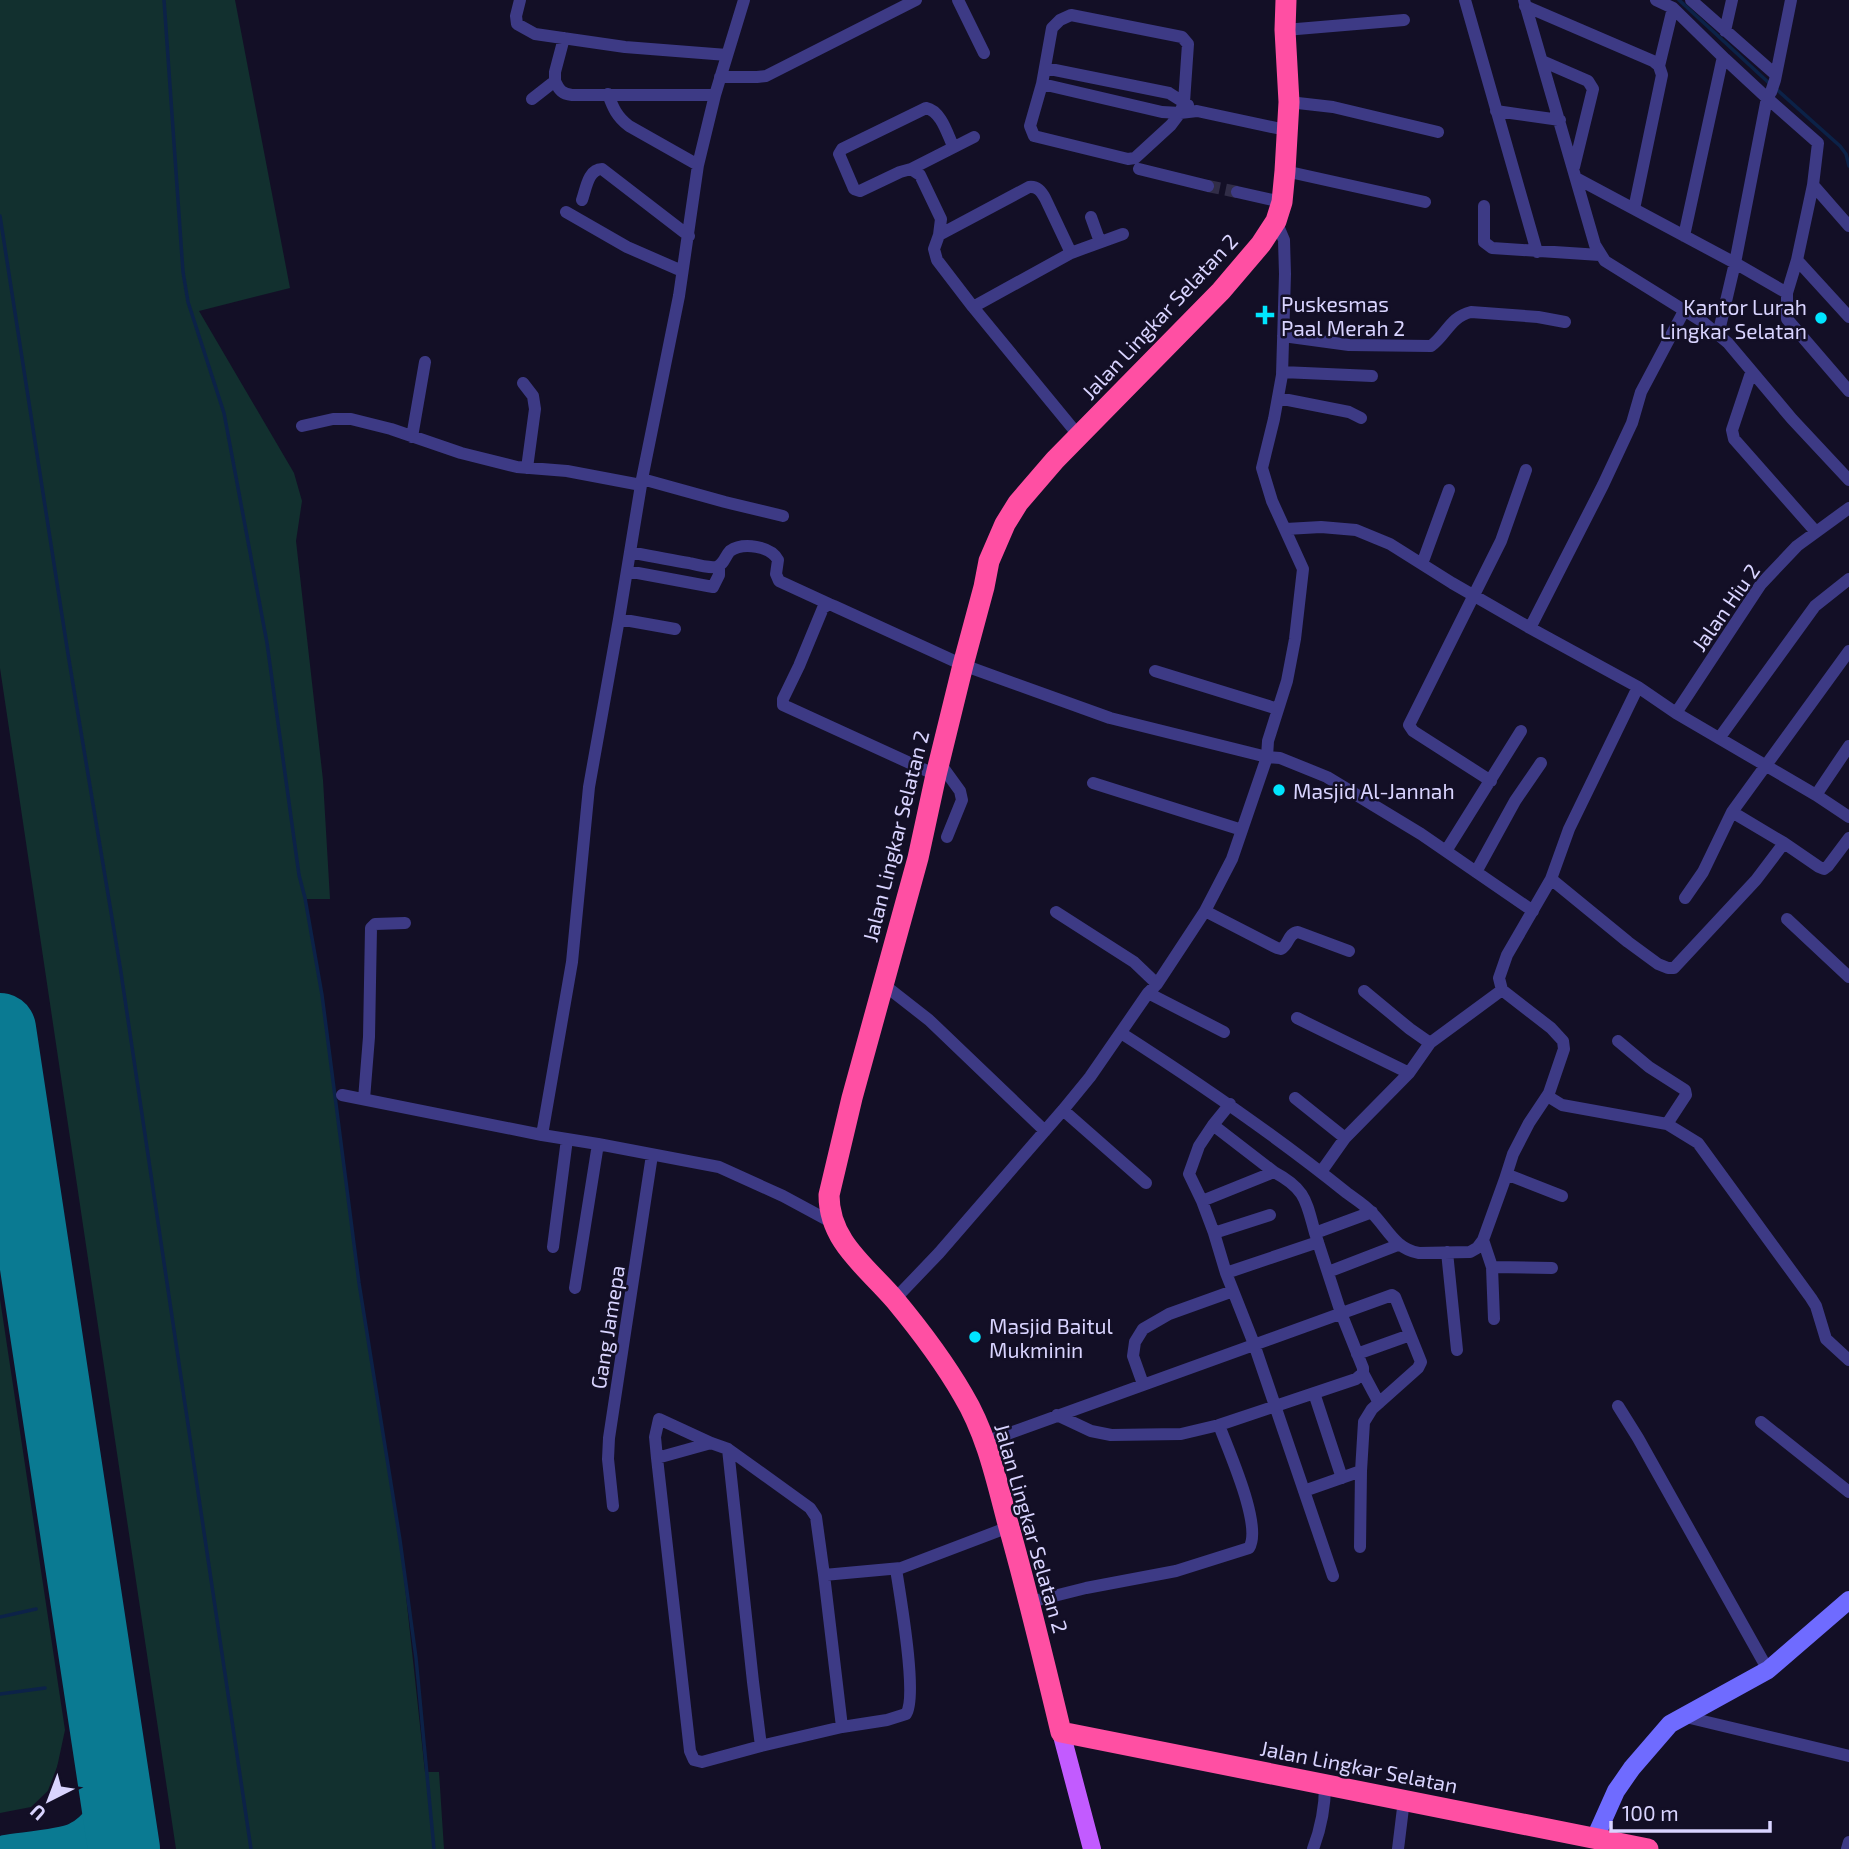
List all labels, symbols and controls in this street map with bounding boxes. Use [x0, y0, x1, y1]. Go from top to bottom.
street label: Jalan Lingkar Selatan 2 [1076, 228, 1242, 404]
place label: Puskesmas Paal Merah 2 [1281, 291, 1405, 340]
place label: Kantor Lurah Lingkar Selatan [1660, 294, 1807, 343]
marker: Puskesmas Paal Merah 2 [1255, 305, 1275, 325]
marker: Kantor Lurah Lingkar Selatan [1813, 310, 1829, 326]
street label: Jalan Hiu 2 [1686, 558, 1764, 656]
street label: Jalan Lingkar Selatan 2 [857, 728, 933, 944]
place label: Masjid Al-Jannah [1293, 778, 1455, 804]
marker: Masjid Al-Jannah [1271, 782, 1287, 798]
street label: Gang Jamepa [585, 1263, 629, 1391]
place label: Masjid Baitul Mukminin [989, 1313, 1114, 1362]
marker: Masjid Baitul Mukminin [967, 1329, 983, 1345]
street label: Jalan Lingkar Selatan 2 [990, 1420, 1074, 1636]
street label: Jalan Lingkar Selatan [1258, 1735, 1460, 1797]
north arrow [14, 1765, 84, 1835]
scale bar [1611, 1790, 1770, 1834]
text: U [25, 1800, 50, 1826]
text: 100 m [1622, 1800, 1679, 1825]

